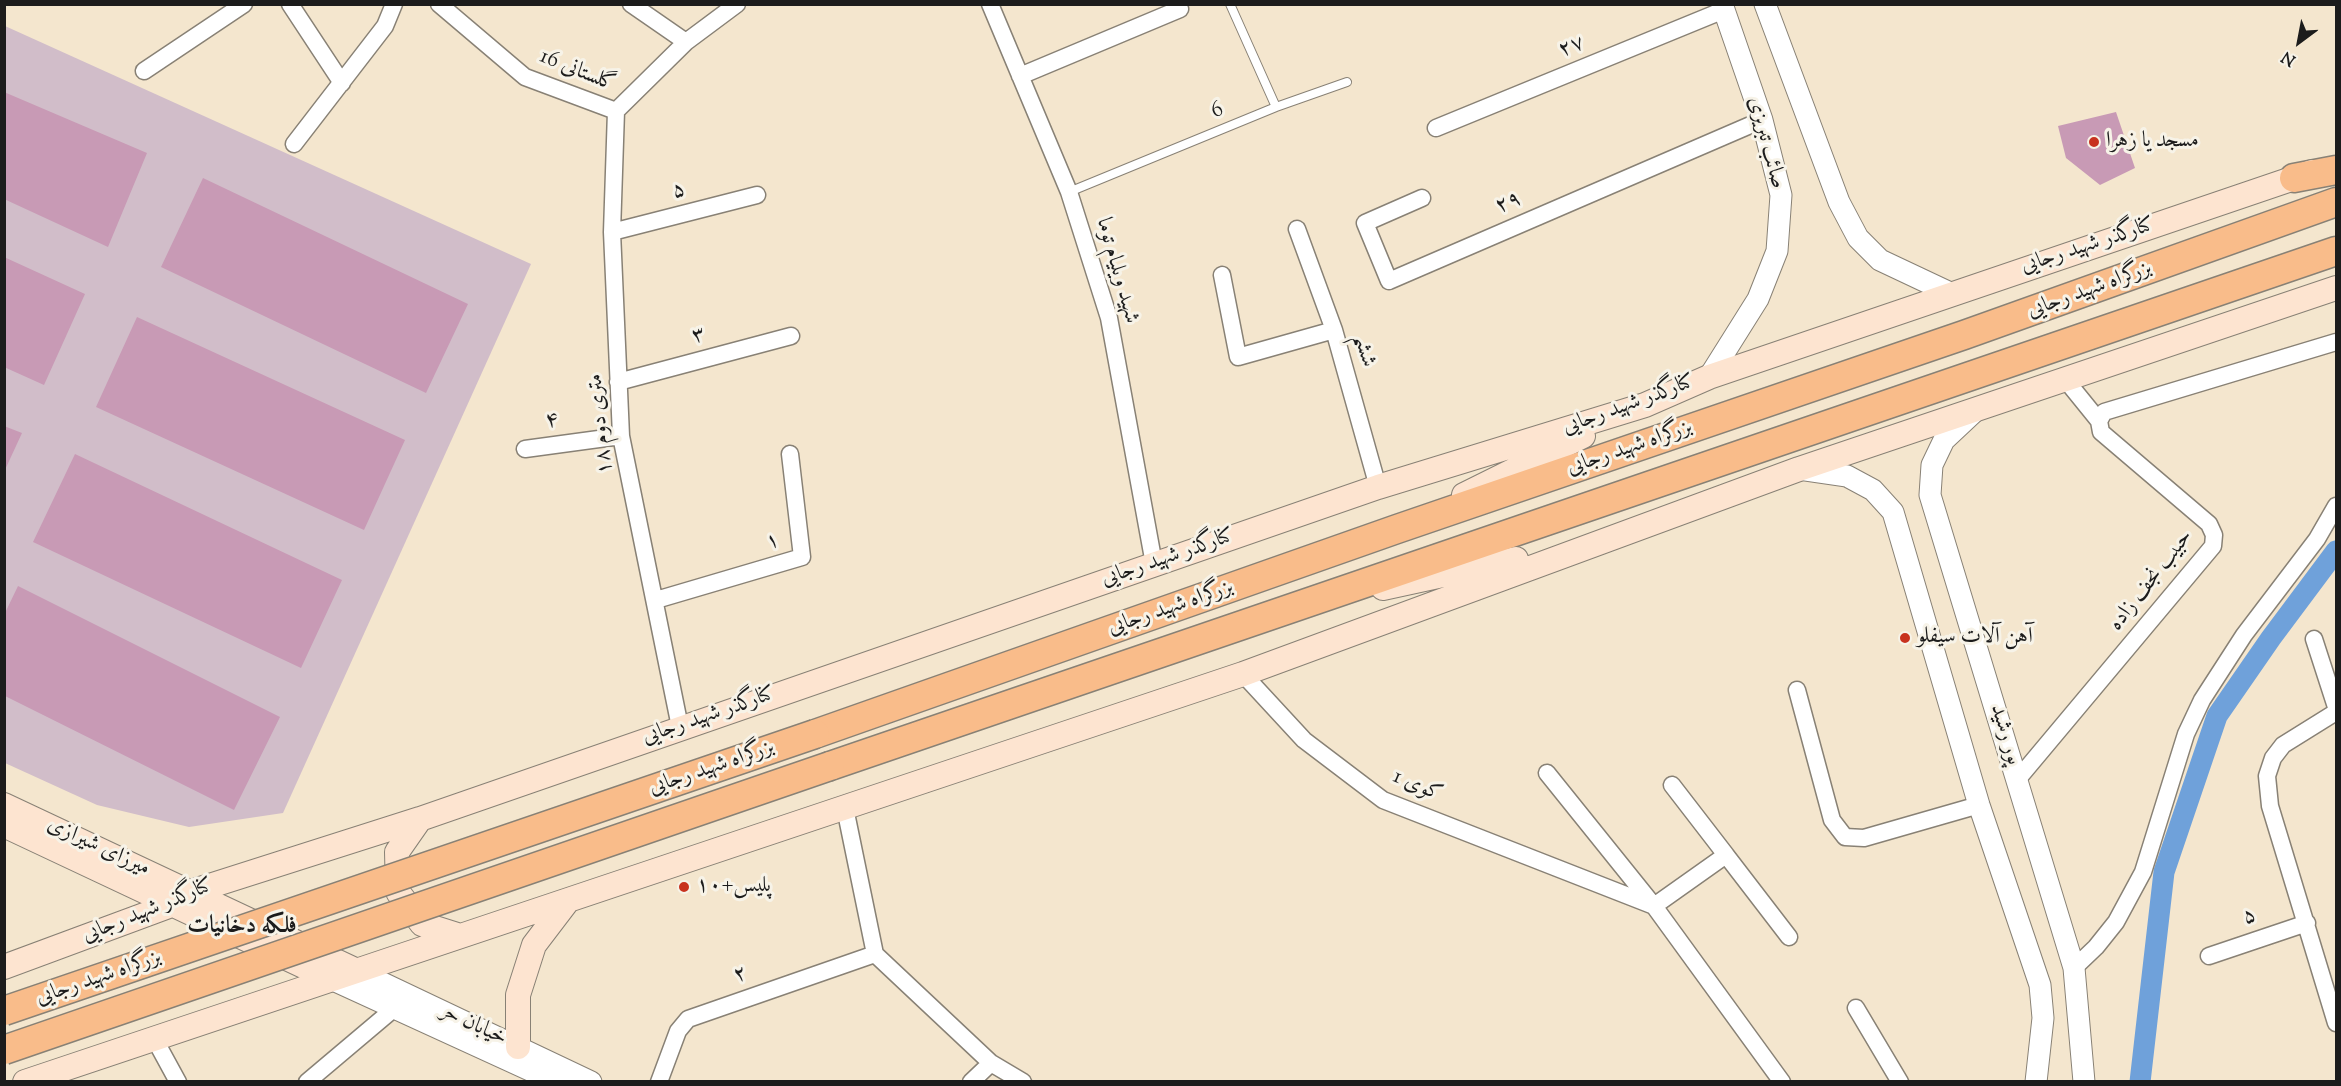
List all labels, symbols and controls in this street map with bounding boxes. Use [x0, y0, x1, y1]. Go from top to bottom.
north arrow [2269, 12, 2329, 72]
street label: ۲۷ [1555, 31, 1589, 65]
street label: گلستانی 16 [535, 45, 619, 99]
text: N [2278, 45, 2301, 71]
street label: صائب تبریزی [1740, 94, 1790, 192]
street label: 6 [1208, 98, 1228, 126]
place label: مسجد یا زهرا [2106, 129, 2199, 155]
marker: مسجد یا زهرا [2087, 135, 2101, 149]
street label: ۵ [670, 178, 688, 206]
street label: ۲۹ [1492, 187, 1526, 221]
street label: کنارگذر شهید رجایی [2018, 213, 2158, 281]
street label: شهید ویلیام توما [1088, 215, 1144, 327]
street label: بزرگراه شهید رجایی [2024, 256, 2156, 326]
street label: ۳ [689, 323, 709, 351]
street label: ششم [1346, 331, 1380, 371]
street label: کنارگذر شهید رجایی [1559, 370, 1699, 442]
street label: ۱۸ متری دوم [584, 372, 620, 476]
street label: ۴ [544, 408, 560, 436]
street label: بزرگراه شهید رجایی [1564, 415, 1696, 483]
street label: کنارگذر شهید رجایی [1098, 524, 1238, 594]
street label: حبیب نجف زاده [2104, 525, 2200, 637]
street label: ۱ [763, 529, 783, 557]
street label: بزرگراه شهید رجایی [1105, 575, 1237, 643]
place label: آهن آلات سیفلو [1917, 625, 2033, 651]
marker: آهن آلات سیفلو [1898, 631, 1912, 645]
street label: کنارگذر شهید رجایی [639, 682, 779, 752]
street label: پور رشید [1982, 701, 2026, 769]
street label: بزرگراه شهید رجایی [646, 735, 778, 803]
street label: کوی 1 [1388, 765, 1446, 809]
street label: میرزای شیرازی [42, 813, 154, 883]
street label: کنارگذر شهید رجایی [79, 874, 217, 950]
place label: پلیس+١٠ [696, 874, 771, 900]
marker: پلیس+١٠ [677, 880, 691, 894]
street label: ۵ [2240, 903, 2260, 933]
district label: فلکه دخانیات [187, 914, 297, 942]
street label: بزرگراه شهید رجایی [33, 945, 165, 1013]
street label: ۲ [731, 961, 751, 991]
street label: خیابان حر [435, 999, 511, 1053]

